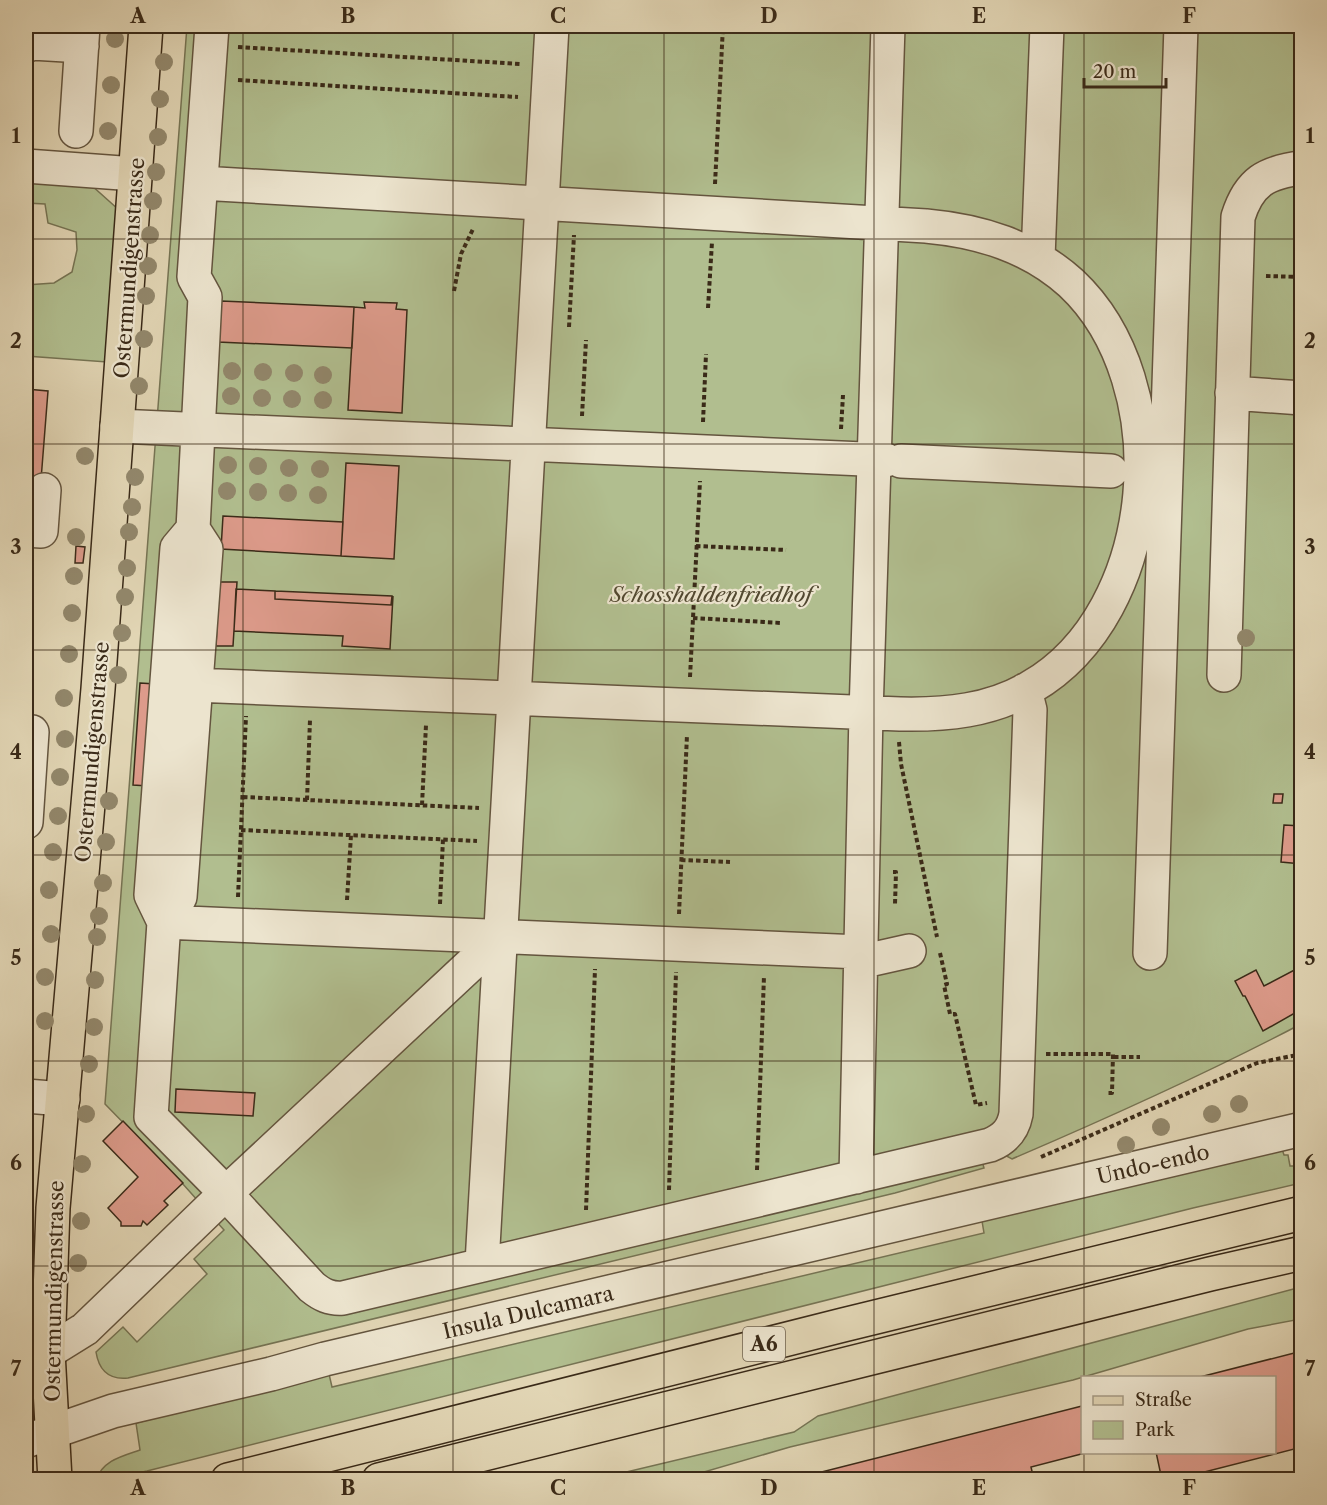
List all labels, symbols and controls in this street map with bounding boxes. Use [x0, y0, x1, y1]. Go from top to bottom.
text: A [129, 4, 146, 28]
text: B [341, 4, 356, 28]
text: C [550, 4, 566, 28]
text: D [760, 4, 778, 28]
text: E [972, 4, 986, 28]
text: F [1182, 4, 1196, 28]
scale bar [1084, 51, 1166, 89]
text: 20 m [1093, 61, 1137, 83]
text: 1 [12, 124, 21, 148]
text: 1 [1306, 124, 1315, 148]
street label: Ostermundigenstrasse [109, 157, 149, 379]
text: 2 [10, 329, 22, 353]
text: 2 [1304, 329, 1316, 353]
text: 3 [10, 535, 22, 559]
text: 3 [1304, 535, 1316, 559]
park label: Schosshaldenfriedhof [608, 582, 819, 607]
street label: Ostermundigenstrasse [70, 641, 114, 863]
text: 4 [10, 740, 22, 764]
text: 4 [1304, 740, 1316, 764]
text: 5 [10, 946, 22, 970]
text: 5 [1304, 946, 1316, 970]
street label: Undo-endo [1094, 1139, 1212, 1189]
text: 6 [10, 1151, 22, 1175]
text: 6 [1304, 1151, 1316, 1175]
street label: Ostermundigenstrasse [40, 1180, 68, 1402]
street label: Insula Dulcamara [440, 1280, 617, 1344]
road number: A6 [743, 1327, 785, 1361]
text: 7 [11, 1357, 22, 1381]
text: 7 [1305, 1357, 1316, 1381]
legend [1081, 1376, 1276, 1454]
text: Straße [1135, 1389, 1192, 1411]
text: Park [1135, 1419, 1176, 1441]
text: A [129, 1476, 146, 1500]
text: B [341, 1476, 356, 1500]
text: C [550, 1476, 566, 1500]
text: D [760, 1476, 778, 1500]
text: E [972, 1476, 986, 1500]
text: F [1182, 1476, 1196, 1500]

